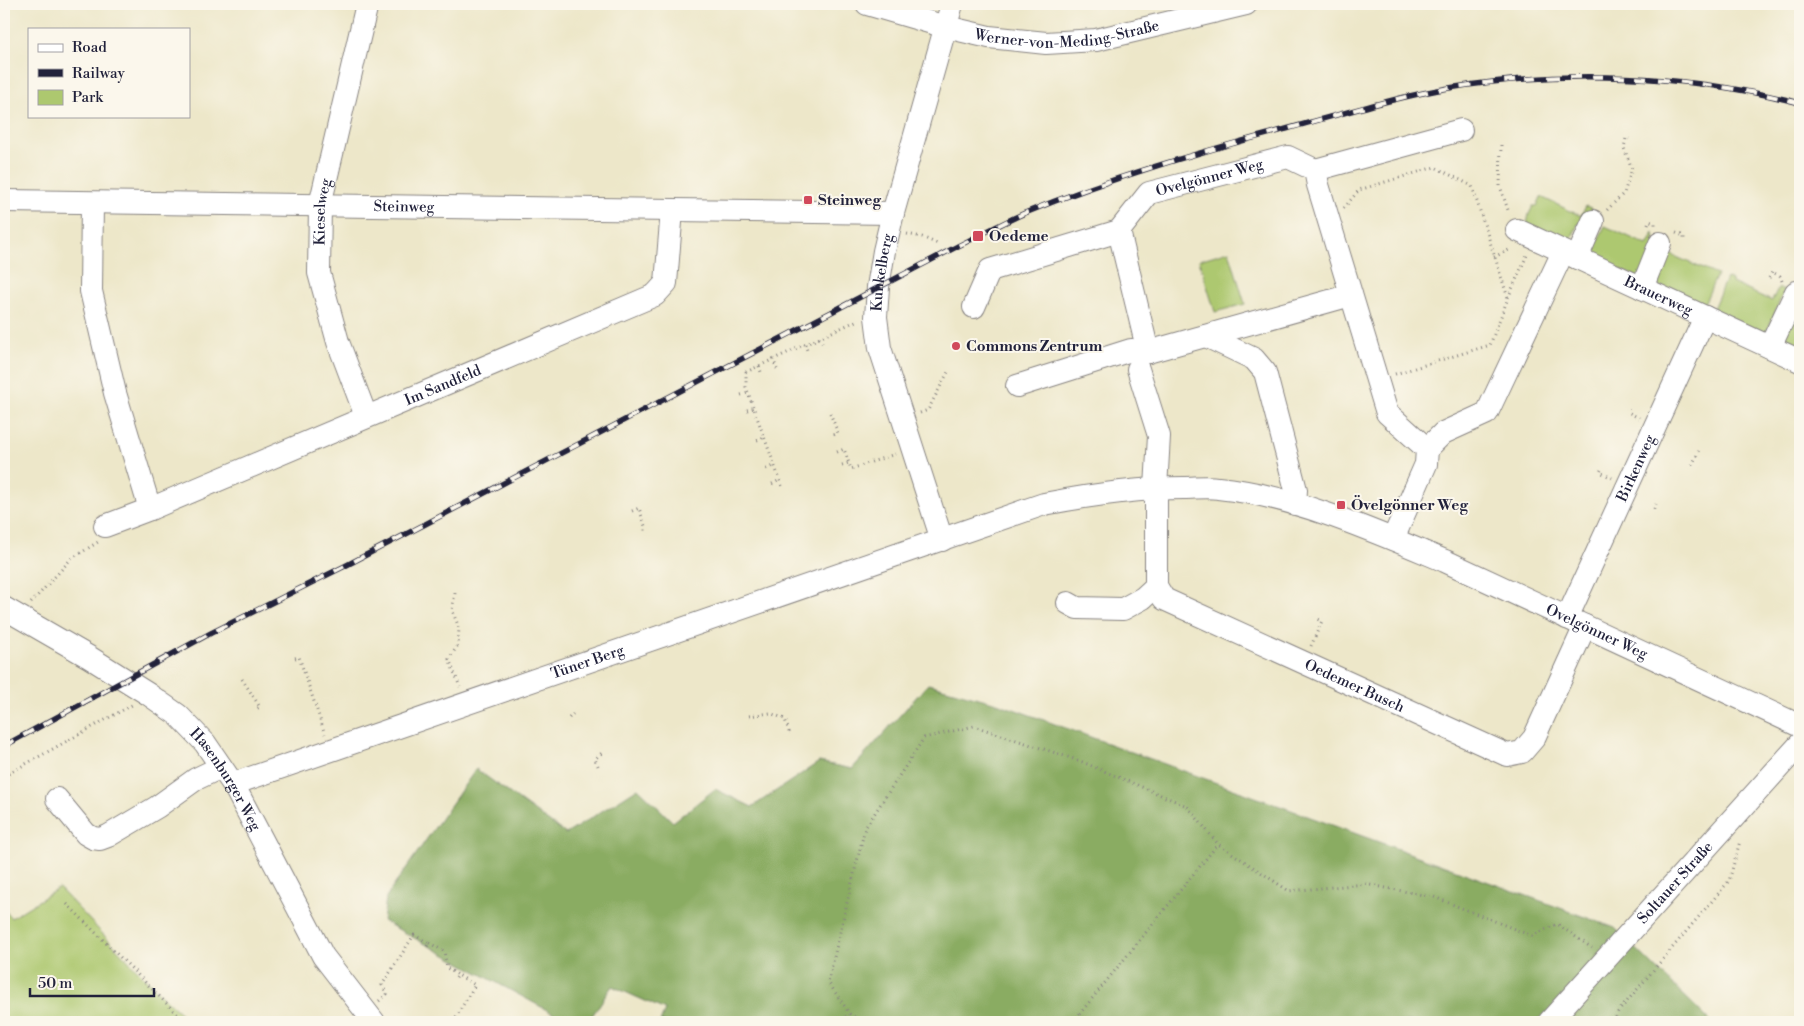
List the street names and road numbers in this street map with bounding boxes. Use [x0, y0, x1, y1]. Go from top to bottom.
street label: Werner-von-Meding-Straße [971, 16, 1161, 53]
street label: Ovelgönner Weg [1154, 155, 1266, 201]
street label: Kieselweg [310, 176, 336, 246]
street label: Steinweg [373, 197, 435, 217]
street label: Kunkelberg [867, 231, 898, 312]
street label: Brauerweg [1620, 272, 1696, 320]
street label: Im Sandfeld [402, 361, 485, 410]
street label: Birkenweg [1612, 431, 1660, 506]
street label: Ovelgönner Weg [1543, 600, 1651, 664]
street label: Tüner Berg [548, 641, 627, 684]
street label: Oedemer Busch [1301, 655, 1407, 717]
street label: Hasenburger Weg [185, 724, 265, 835]
street label: Soltauer Straße [1633, 838, 1717, 928]

